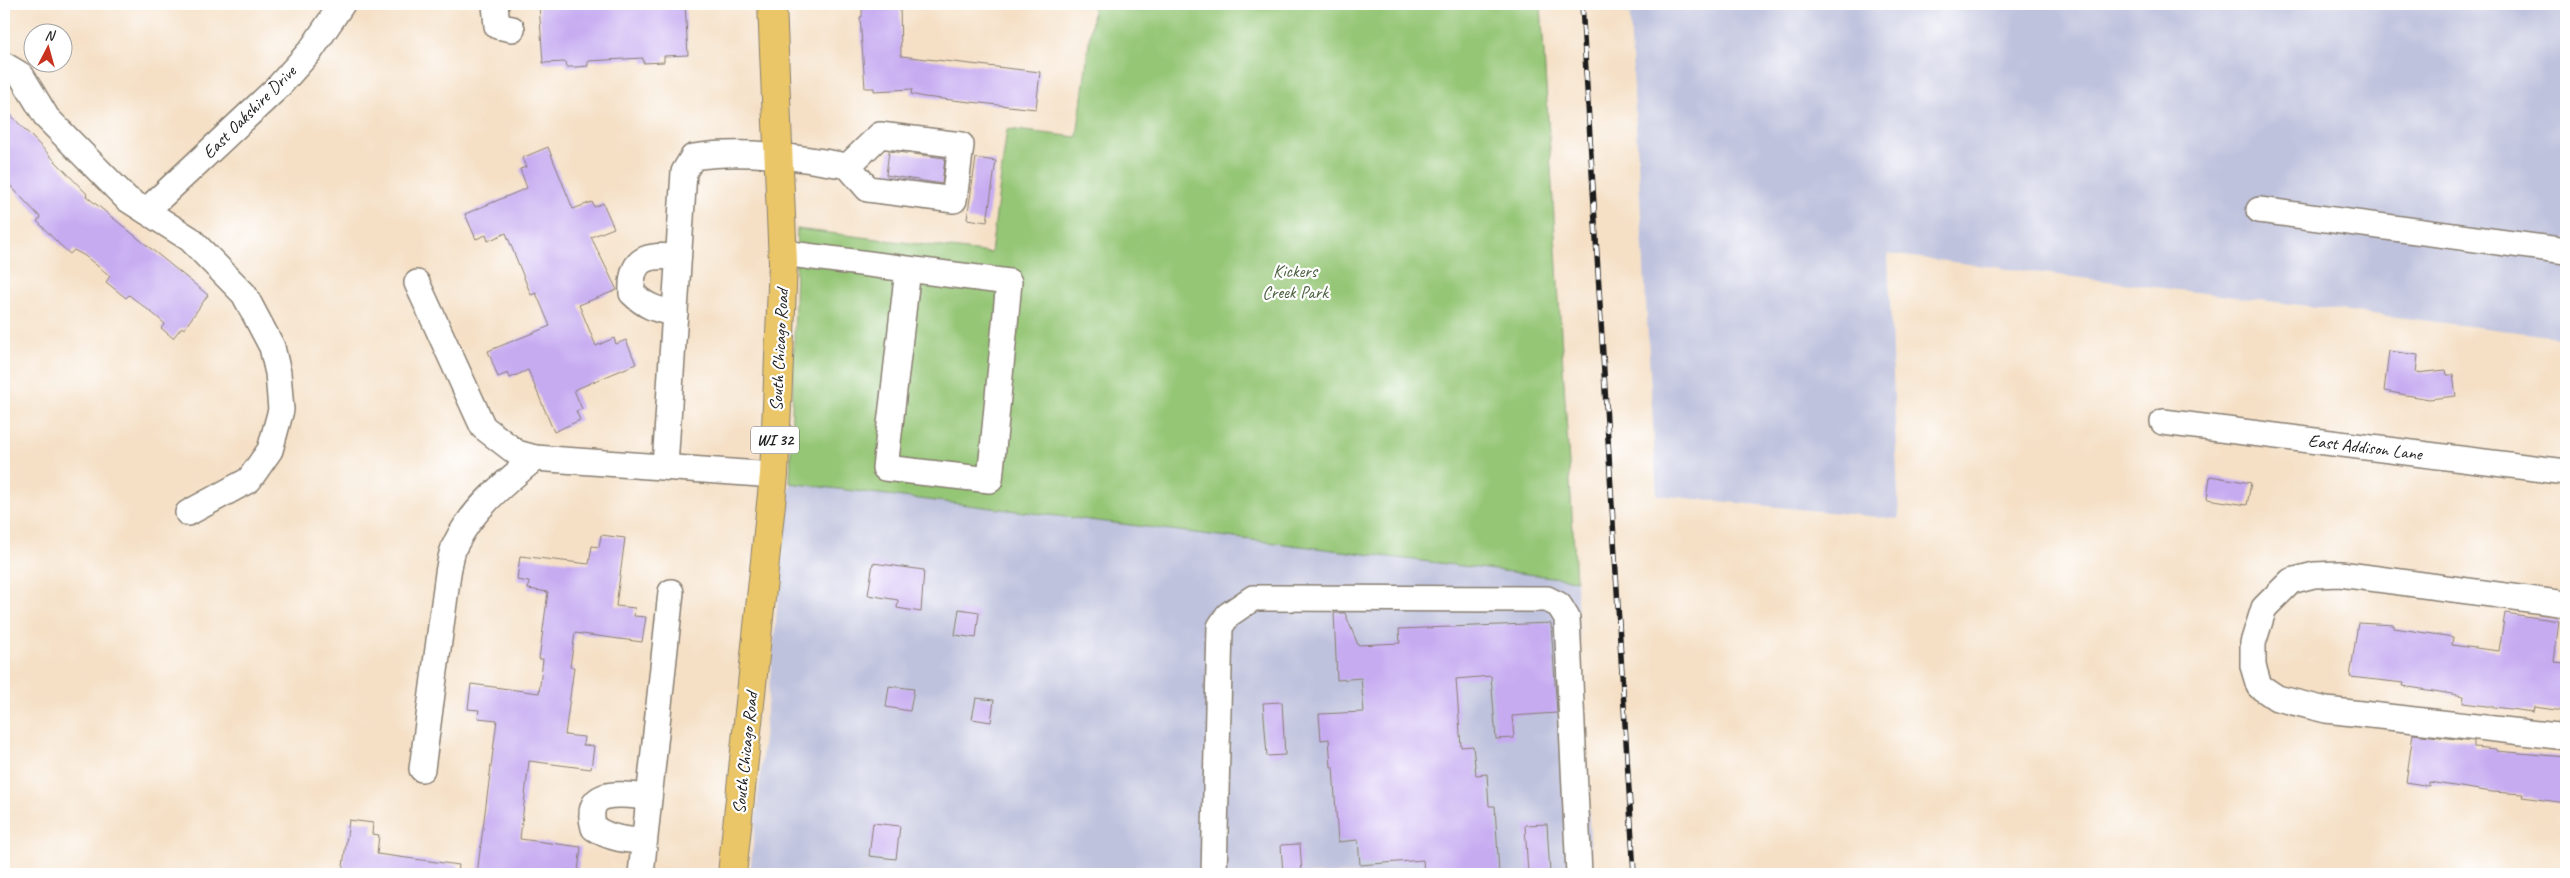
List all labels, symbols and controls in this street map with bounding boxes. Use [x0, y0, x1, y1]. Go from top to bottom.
north arrow [22, 22, 72, 72]
text: N [44, 27, 57, 45]
street label: East Oakshire Drive [198, 60, 301, 163]
park label: Kickers Creek Park [1262, 260, 1329, 303]
street label: South Chicago Road [765, 285, 793, 412]
road number: WI 32 [751, 426, 799, 454]
street label: East Addison Lane [2307, 429, 2424, 465]
street label: South Chicago Road [728, 688, 763, 815]

